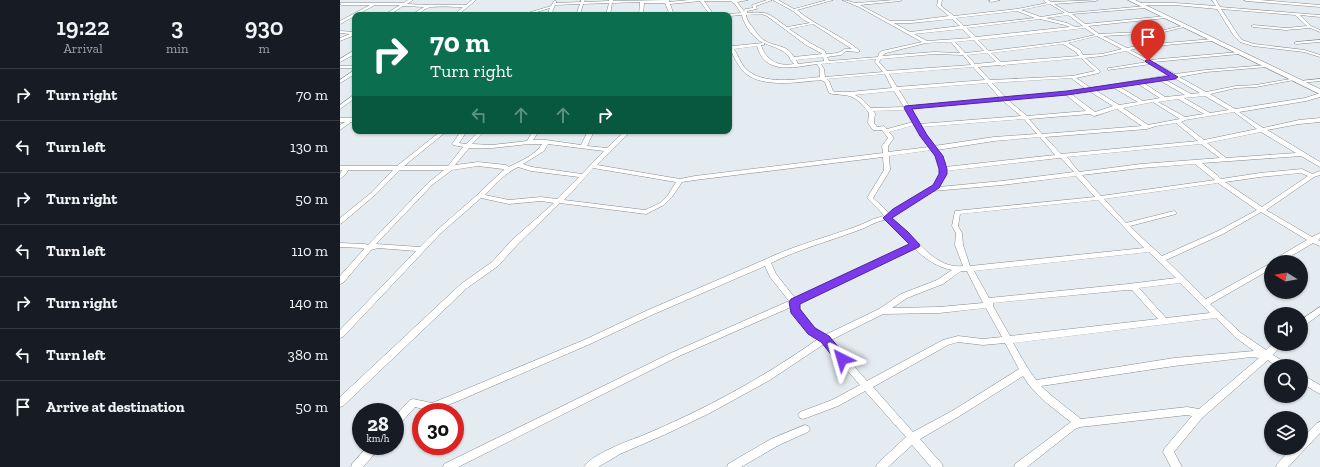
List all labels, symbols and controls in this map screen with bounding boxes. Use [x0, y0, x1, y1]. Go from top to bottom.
text: 19:22 [56, 12, 110, 41]
text: 3 [171, 12, 183, 41]
text: 930 [245, 12, 284, 41]
pin [1131, 20, 1165, 61]
text: 70 m [430, 26, 490, 59]
icon: arrive [1137, 26, 1159, 48]
icon: right [364, 28, 416, 80]
text: Arrival [63, 41, 103, 56]
text: min [166, 41, 188, 56]
text: m [259, 41, 270, 56]
text: Turn right [430, 60, 512, 82]
icon: right [12, 84, 34, 106]
text: Turn right [46, 86, 117, 104]
text: 70 m [296, 86, 328, 104]
icon: left [468, 104, 490, 126]
icon: ahead [510, 104, 532, 126]
icon: ahead [552, 104, 574, 126]
icon: right [594, 104, 616, 126]
icon: left [12, 136, 34, 158]
text: Turn left [46, 138, 106, 156]
text: 130 m [290, 138, 328, 156]
icon: right [12, 188, 34, 210]
text: Turn right [46, 190, 117, 208]
text: 50 m [295, 190, 328, 208]
icon: left [12, 240, 34, 262]
text: Turn left [46, 242, 106, 260]
text: 110 m [291, 242, 328, 260]
north arrow [1264, 255, 1308, 299]
map controls [1264, 255, 1308, 455]
icon: right [12, 292, 34, 314]
text: Turn right [46, 294, 117, 312]
text: 140 m [289, 294, 328, 312]
button: sound [1264, 307, 1308, 351]
position arrow [821, 338, 863, 380]
icon: left [12, 344, 34, 366]
text: Turn left [46, 346, 106, 364]
text: 380 m [288, 346, 328, 364]
button: search [1264, 359, 1308, 403]
icon: arrive [12, 396, 34, 418]
text: Arrive at destination [46, 398, 185, 416]
text: 50 m [295, 398, 328, 416]
speed limit sign: 30 [412, 403, 464, 455]
button: layers [1264, 411, 1308, 455]
text: 28 [367, 412, 389, 436]
text: km/h [367, 433, 389, 445]

